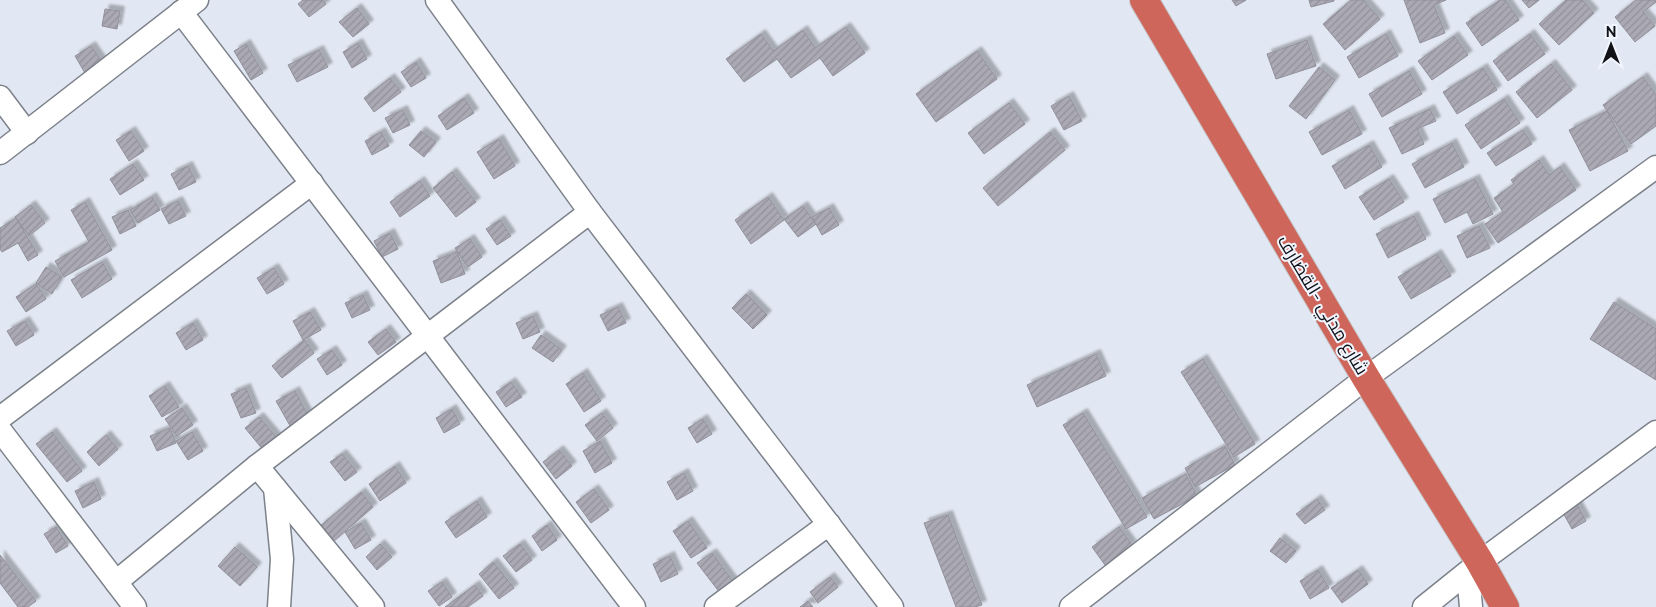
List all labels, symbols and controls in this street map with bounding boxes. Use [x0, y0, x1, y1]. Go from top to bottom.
north arrow [1586, 20, 1636, 70]
text: N [1606, 24, 1616, 40]
street label: شارع مدني -القضارف [1270, 231, 1373, 380]

